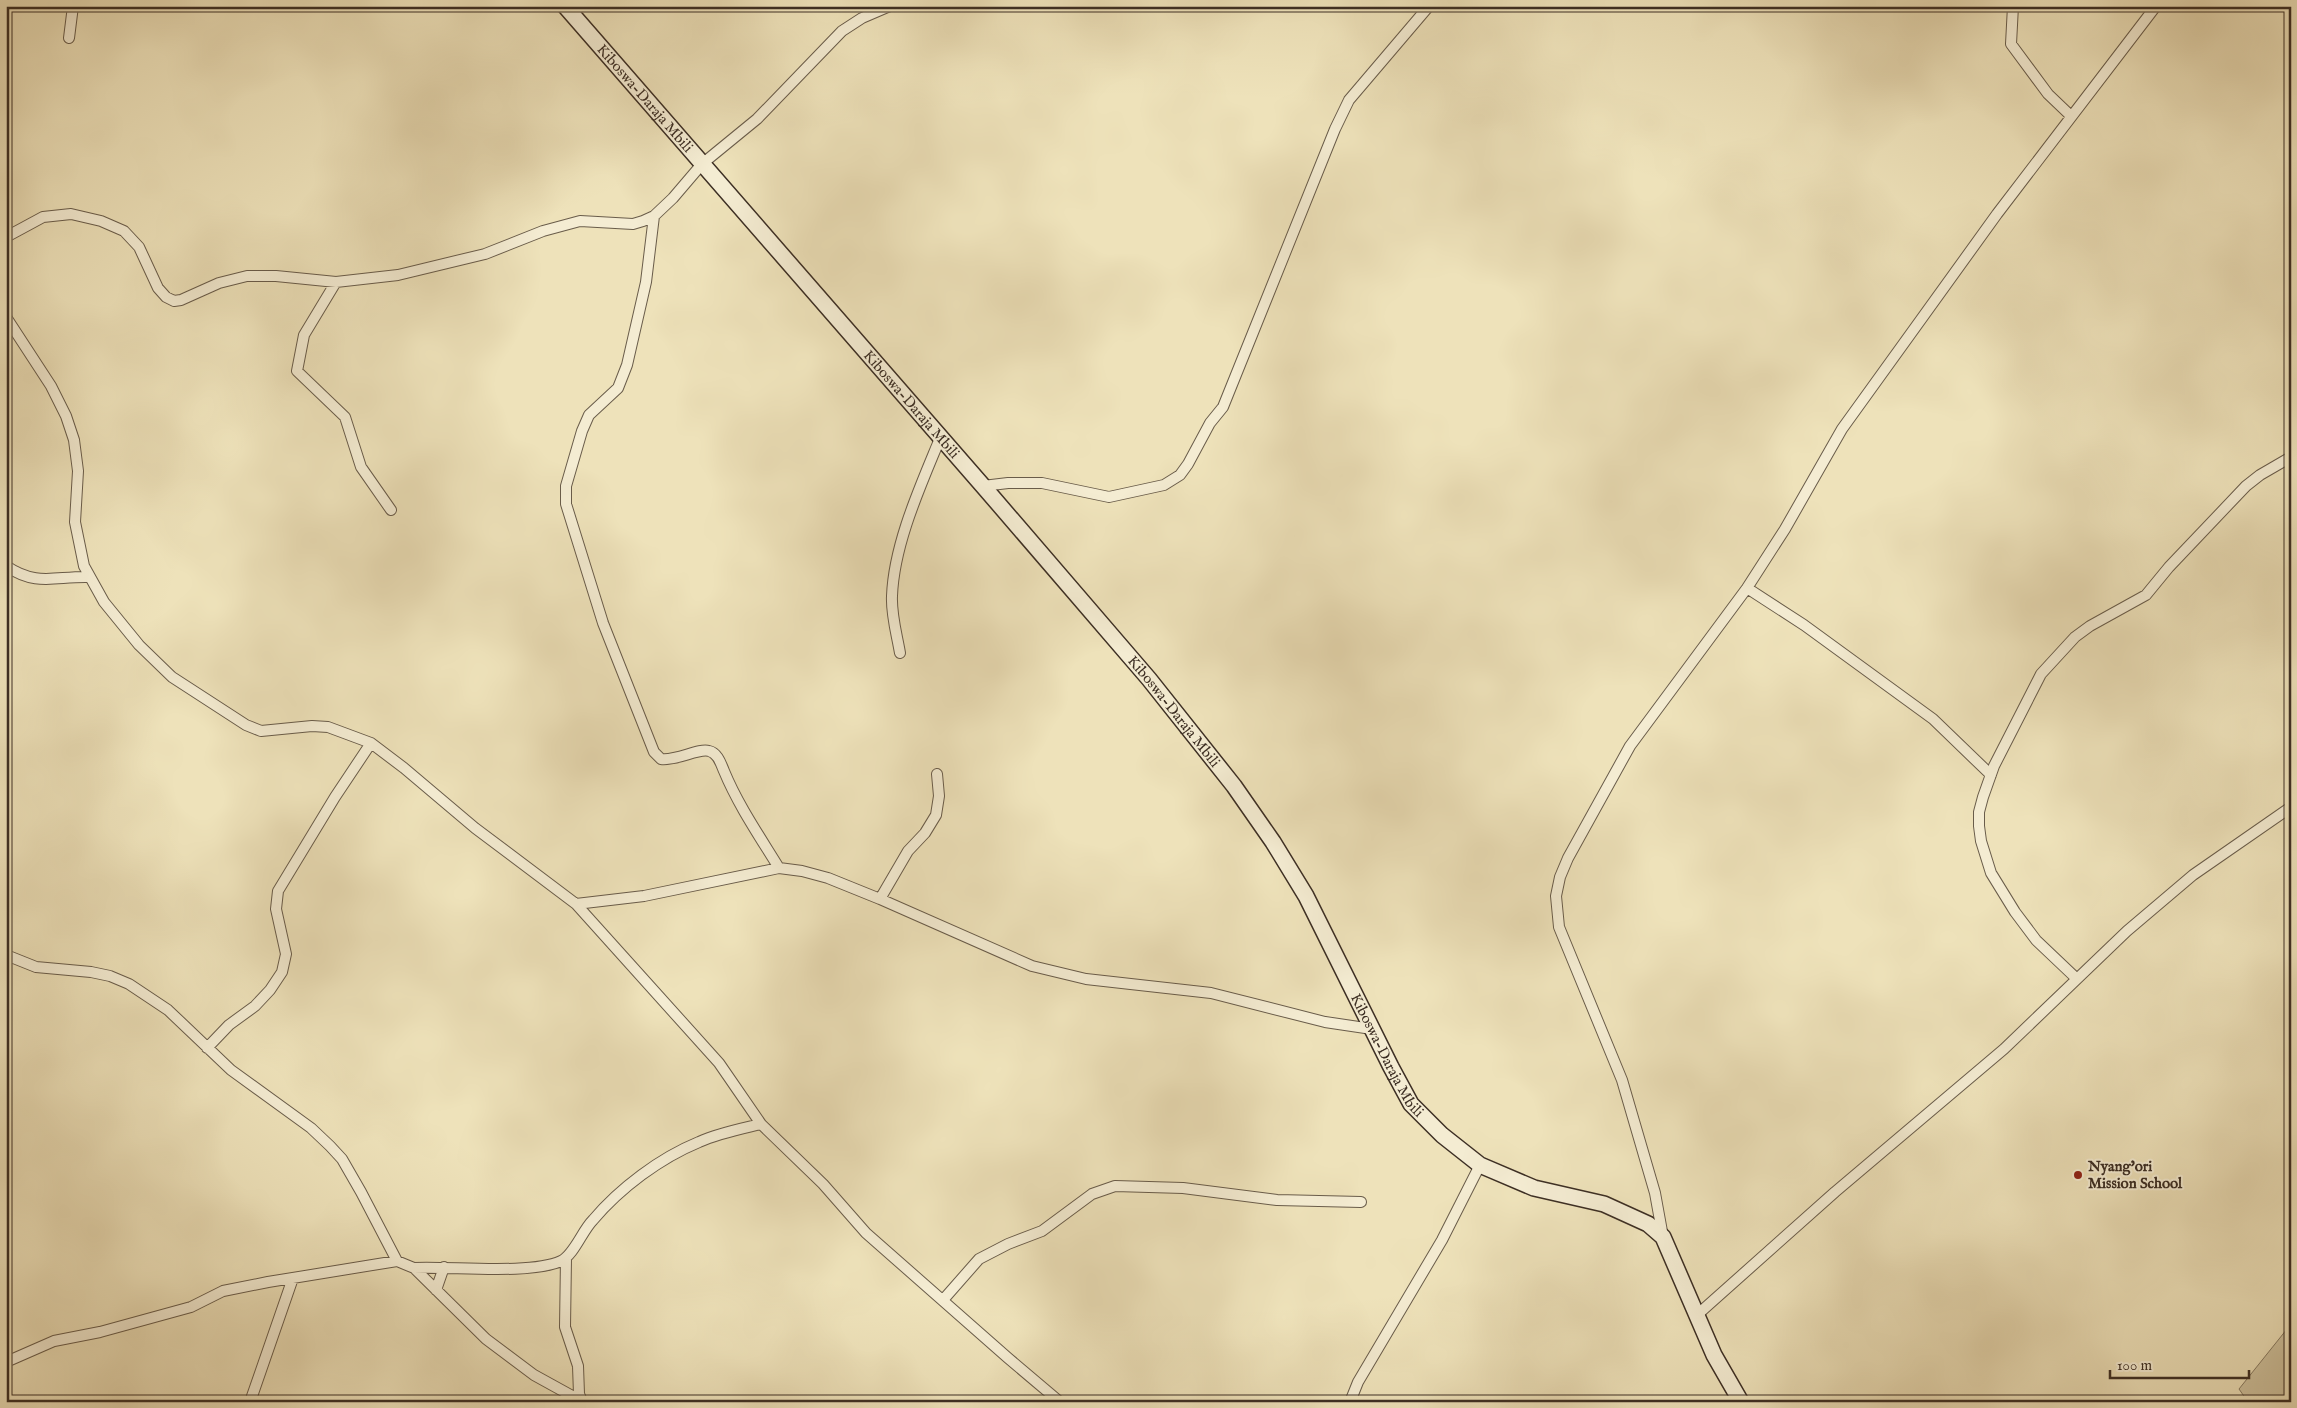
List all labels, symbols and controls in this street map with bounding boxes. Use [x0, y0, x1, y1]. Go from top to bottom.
street label: Kiboswa-Daraja Mbili [592, 40, 697, 156]
street label: Kiboswa-Daraja Mbili [859, 346, 964, 463]
street label: Kiboswa-Daraja Mbili [1123, 652, 1224, 771]
street label: Kiboswa-Daraja Mbili [1346, 990, 1428, 1121]
place label: Nyang'ori Mission School [2087, 1157, 2183, 1193]
marker: Nyang'ori Mission School [2072, 1169, 2084, 1181]
scale bar [2110, 1348, 2248, 1380]
text: 100 m [2117, 1356, 2153, 1375]

